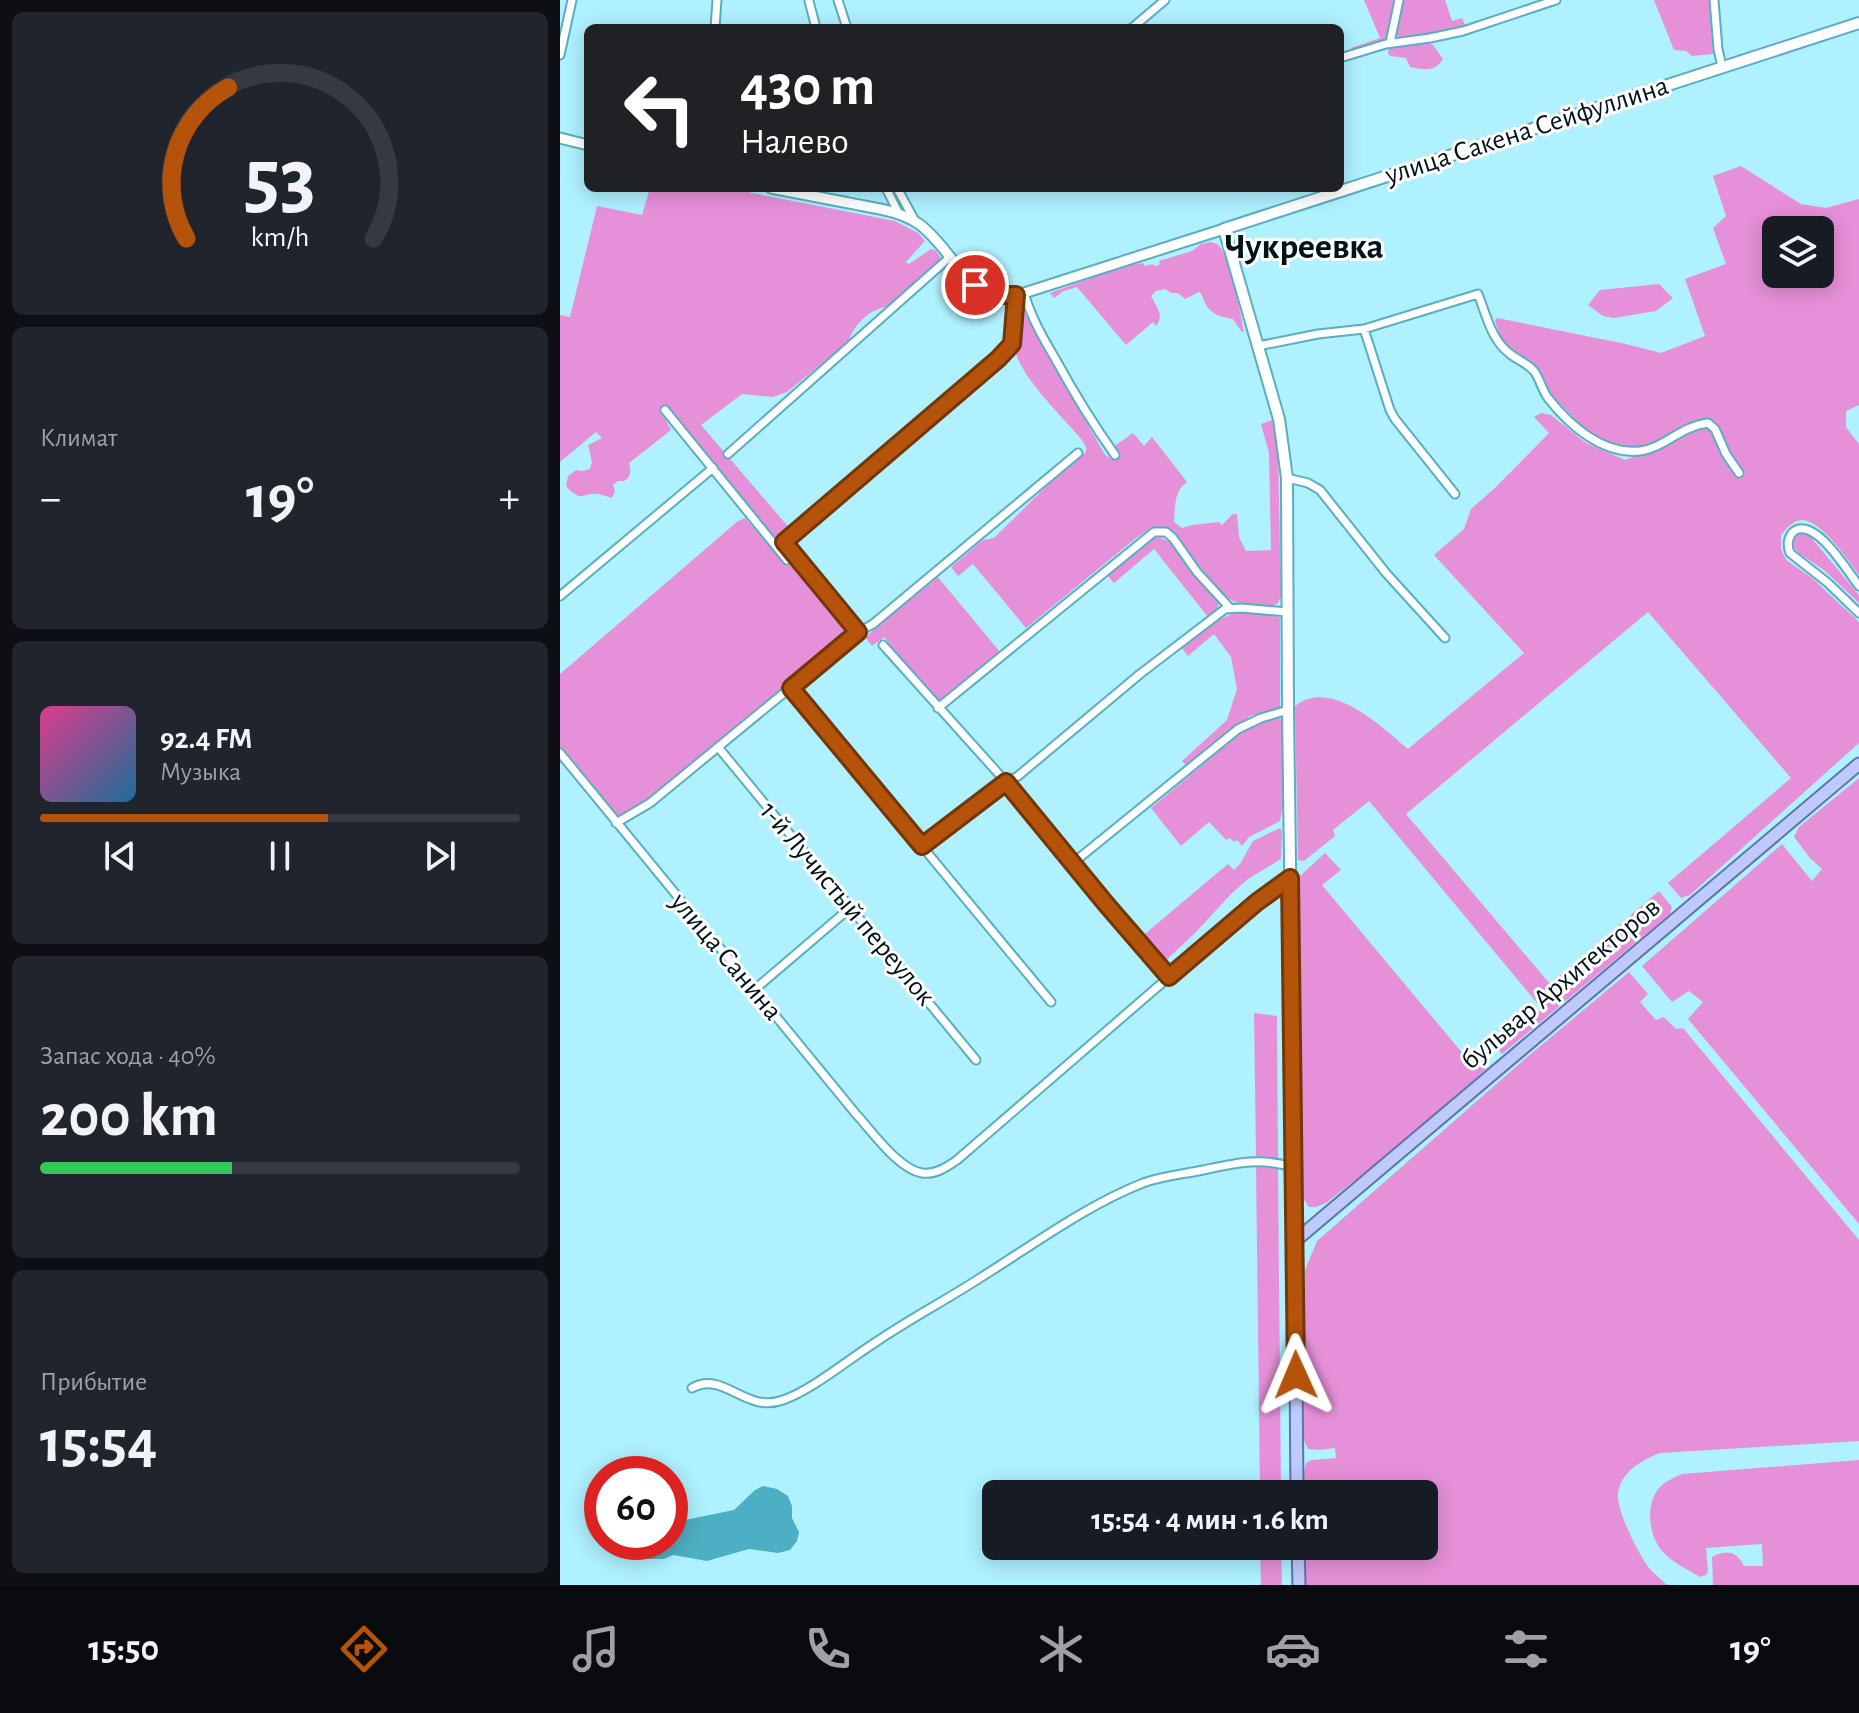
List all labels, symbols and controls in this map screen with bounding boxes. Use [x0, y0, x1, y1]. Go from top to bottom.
icon: left [608, 56, 712, 160]
text: 430 m [740, 59, 875, 115]
street label: улица Сакена Сейфуллина [1381, 72, 1672, 190]
text: Налево [740, 124, 849, 160]
text: 53 [244, 138, 316, 222]
map controls [1762, 216, 1834, 288]
button: layers [1762, 216, 1834, 288]
text: km/h [251, 223, 309, 252]
district label: Чукреевка [1224, 229, 1384, 265]
pin [941, 251, 1009, 319]
icon: arrive [953, 263, 997, 307]
text: Климат [40, 425, 117, 451]
text: 19° [246, 469, 314, 529]
text: − [40, 477, 61, 521]
text: + [499, 477, 520, 521]
text: 92.4 FM [160, 724, 252, 754]
text: Музыка [160, 759, 241, 785]
street label: 1-й Лучистый переулок [754, 797, 940, 1011]
icon: previous [98, 834, 142, 878]
icon: pause [258, 834, 302, 878]
icon: next [418, 834, 462, 878]
street label: улица Санина [664, 887, 787, 1026]
street label: бульвар Архитекторов [1456, 893, 1666, 1075]
text: Запас хода · 40% [40, 1043, 216, 1069]
text: 200 km [40, 1087, 218, 1147]
position arrow [1254, 1333, 1338, 1417]
text: Прибытие [40, 1369, 147, 1395]
text: 15:54 [40, 1413, 157, 1473]
speed limit sign: 60 [584, 1456, 688, 1560]
text: 15:54 · 4 мин · 1.6 km [1091, 1505, 1329, 1535]
icon: directions [336, 1621, 392, 1677]
icon: music [568, 1621, 624, 1677]
icon: phone [800, 1621, 856, 1677]
icon: climate [1033, 1621, 1089, 1677]
icon: car [1265, 1621, 1321, 1677]
icon: filters [1498, 1621, 1554, 1677]
text: 15:50 [88, 1631, 159, 1667]
text: 19° [1730, 1631, 1771, 1667]

